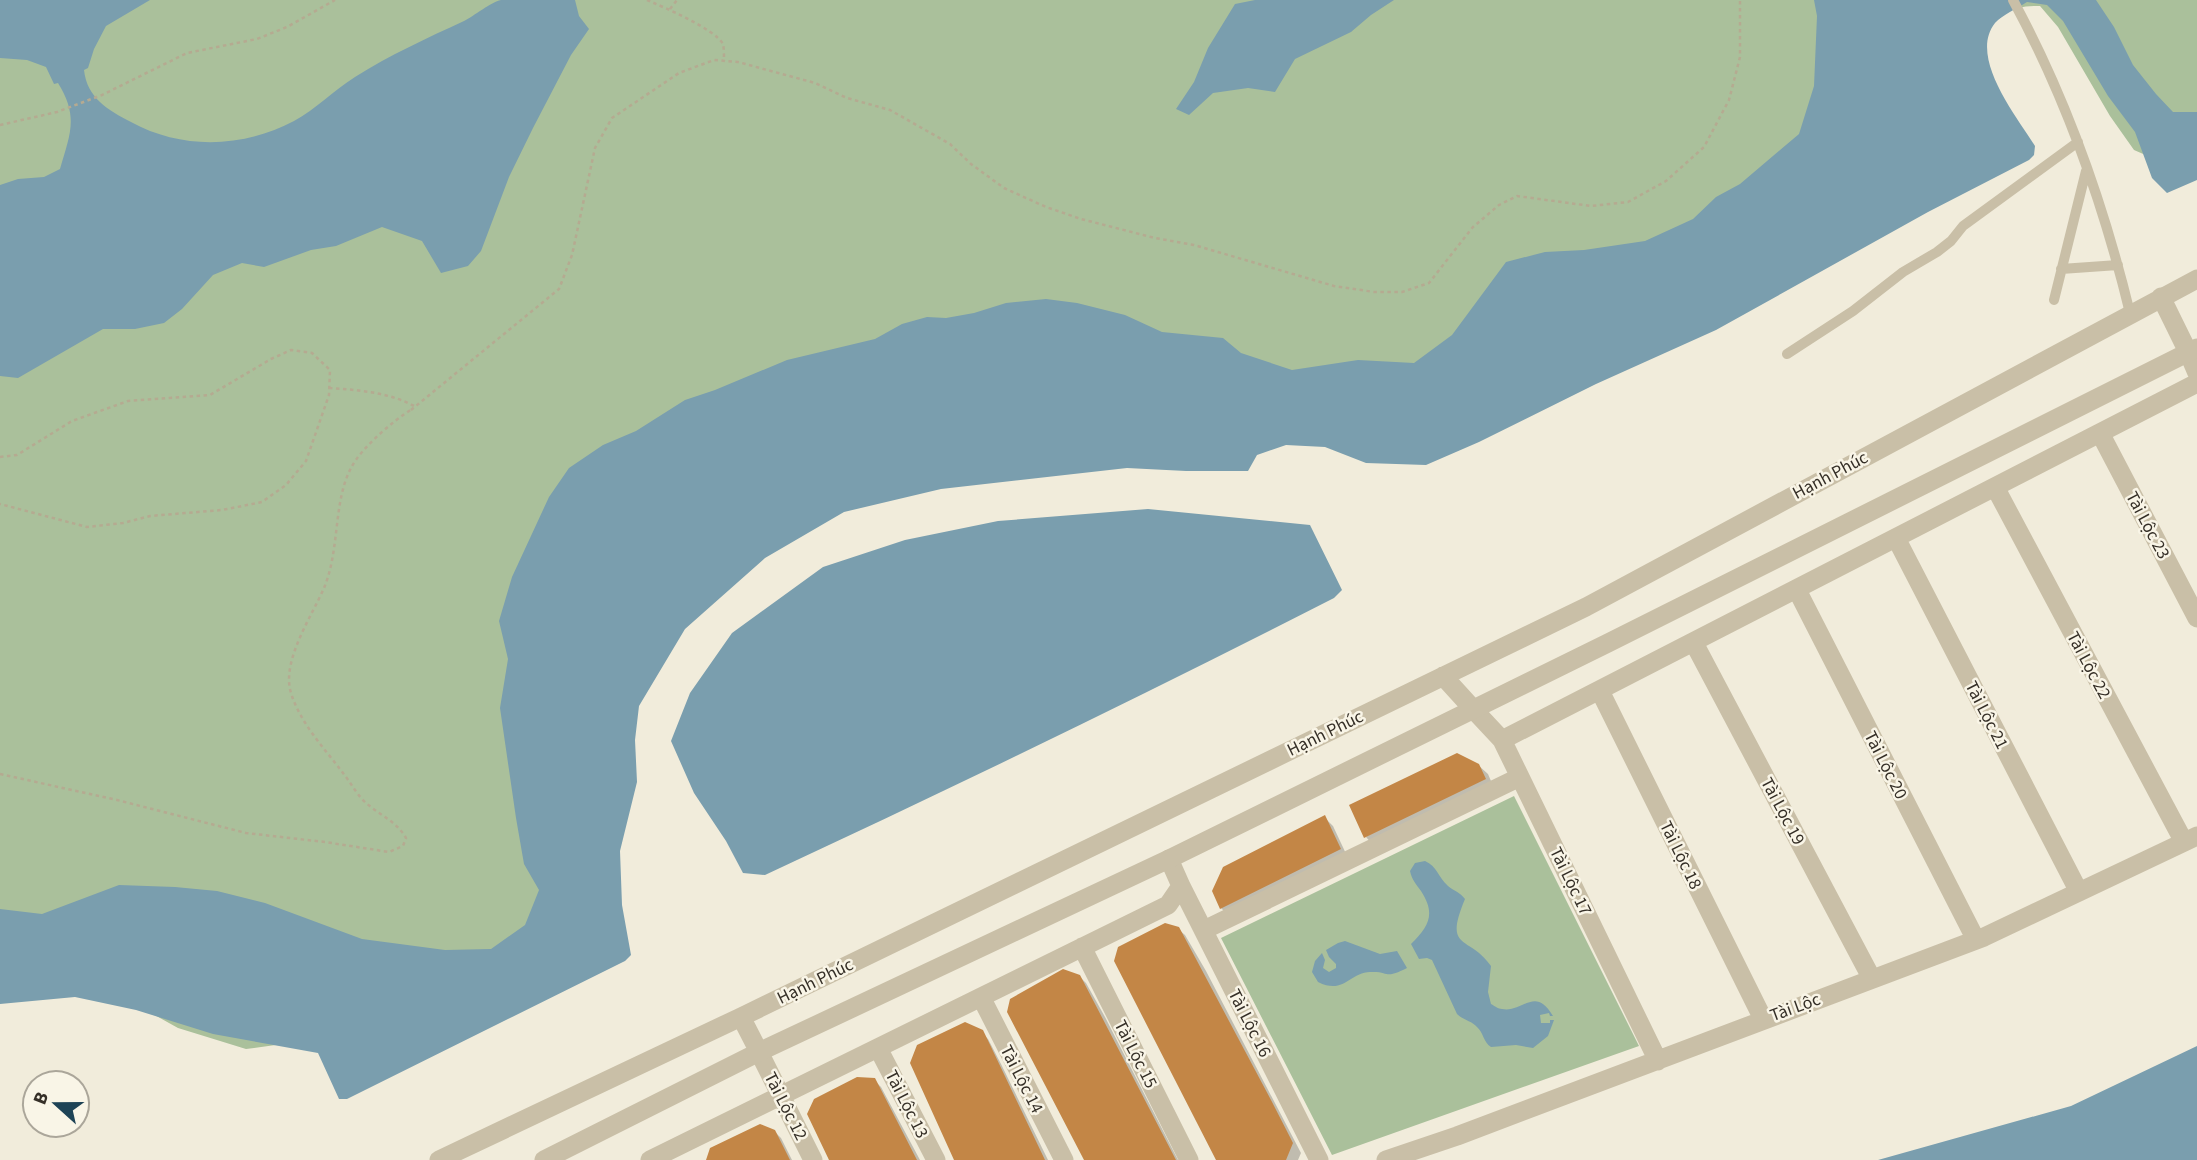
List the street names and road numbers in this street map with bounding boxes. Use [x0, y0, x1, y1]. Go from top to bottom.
street label: Hạnh Phúc [1788, 445, 1872, 506]
street label: Tài Lộc 23 [2119, 487, 2176, 564]
street label: Tài Lộc 22 [2060, 627, 2117, 704]
street label: Tài Lộc 21 [1959, 677, 2014, 754]
street label: Hạnh Phúc [1283, 704, 1368, 763]
street label: Tài Lộc 20 [1858, 727, 1913, 804]
street label: Tài Lộc 19 [1754, 773, 1811, 850]
street label: Tài Lộc 18 [1653, 817, 1708, 894]
street label: Tài Lộc 17 [1543, 843, 1598, 920]
street label: Hạnh Phúc [773, 952, 858, 1011]
street label: Tài Lộc 16 [1222, 985, 1277, 1062]
street label: Tài Lộc [1766, 987, 1824, 1028]
street label: Tài Lộc 15 [1108, 1016, 1163, 1093]
street label: Tài Lộc 14 [994, 1041, 1049, 1118]
street label: Tài Lộc 13 [879, 1066, 934, 1143]
street label: Tài Lộc 12 [758, 1068, 813, 1145]

